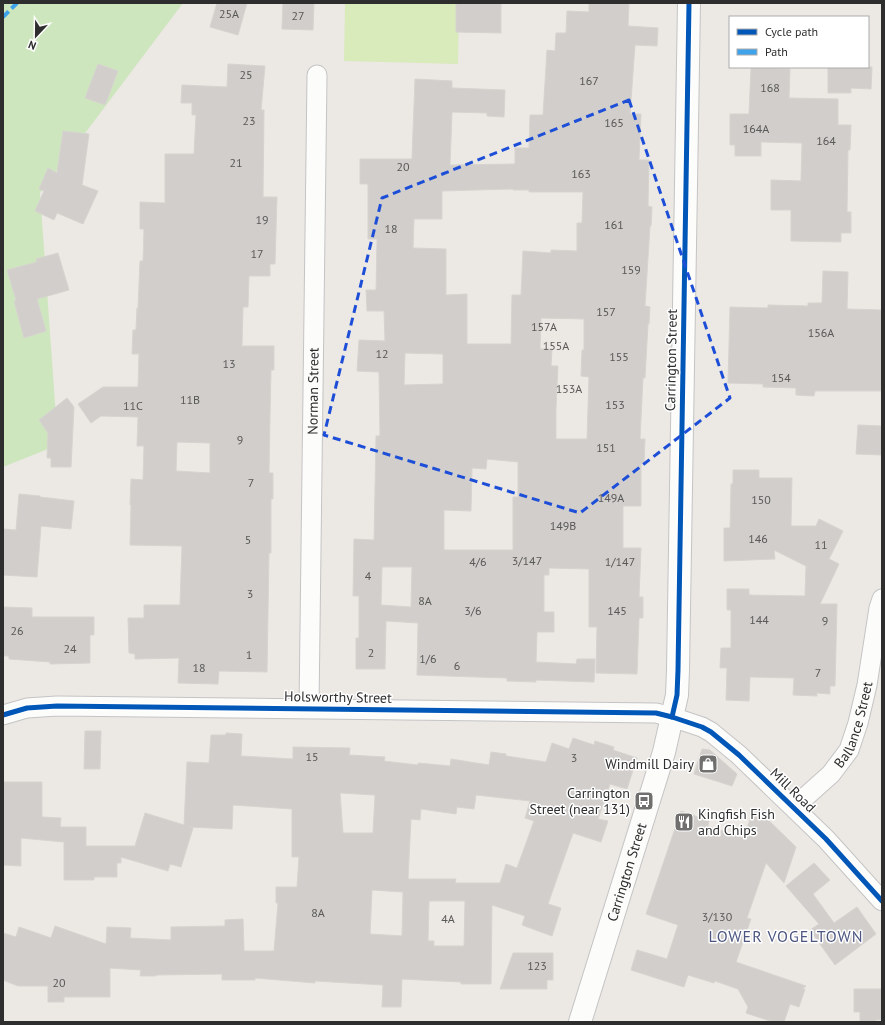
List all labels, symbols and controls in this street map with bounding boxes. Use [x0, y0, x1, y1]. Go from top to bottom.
house number: 25A [219, 6, 239, 21]
house number: 27 [291, 8, 305, 23]
north arrow [16, 16, 56, 56]
legend [729, 16, 869, 68]
text: Cycle path [765, 24, 818, 39]
text: N [26, 37, 38, 53]
text: Path [765, 44, 788, 59]
house number: 25 [239, 67, 253, 82]
house number: 167 [579, 73, 599, 88]
house number: 168 [760, 80, 780, 95]
house number: 23 [242, 113, 256, 128]
house number: 165 [604, 115, 624, 130]
house number: 164A [743, 121, 769, 136]
house number: 164 [816, 133, 836, 148]
house number: 21 [229, 155, 243, 170]
house number: 20 [396, 159, 410, 174]
house number: 163 [571, 166, 591, 181]
house number: 19 [255, 212, 269, 227]
house number: 161 [604, 217, 624, 232]
house number: 18 [384, 221, 398, 236]
house number: 17 [250, 246, 264, 261]
house number: 159 [621, 262, 641, 277]
house number: 157 [596, 304, 616, 319]
street label: Carrington Street [661, 308, 681, 411]
house number: 157A [531, 319, 557, 334]
house number: 156A [808, 325, 834, 340]
house number: 155A [543, 338, 569, 353]
house number: 12 [375, 346, 389, 361]
street label: Norman Street [303, 347, 323, 435]
house number: 155 [609, 349, 629, 364]
house number: 13 [222, 356, 236, 371]
house number: 154 [771, 370, 791, 385]
house number: 153A [556, 381, 582, 396]
house number: 11B [180, 392, 200, 407]
house number: 153 [605, 397, 625, 412]
house number: 11C [123, 398, 143, 413]
house number: 9 [237, 432, 243, 447]
house number: 151 [596, 440, 616, 455]
house number: 7 [248, 475, 254, 490]
house number: 149A [598, 490, 624, 505]
house number: 150 [751, 492, 771, 507]
house number: 149B [550, 518, 576, 533]
house number: 146 [748, 531, 768, 546]
house number: 5 [245, 532, 251, 547]
house number: 11 [814, 537, 828, 552]
house number: 3/147 [512, 553, 542, 568]
house number: 4/6 [469, 554, 487, 569]
house number: 1/147 [605, 554, 635, 569]
house number: 4 [365, 568, 372, 583]
house number: 3 [247, 586, 253, 601]
house number: 8A [418, 593, 432, 608]
house number: 3/6 [464, 603, 482, 618]
house number: 145 [607, 603, 627, 618]
house number: 144 [749, 612, 769, 627]
house number: 9 [822, 613, 828, 628]
house number: 26 [10, 623, 24, 638]
house number: 24 [63, 641, 77, 656]
house number: 2 [368, 645, 374, 660]
house number: 1 [246, 647, 252, 662]
house number: 1/6 [419, 651, 437, 666]
house number: 6 [454, 658, 460, 673]
house number: 18 [192, 660, 206, 675]
house number: 7 [815, 665, 821, 680]
street label: Ballance Street [830, 680, 876, 771]
street label: Holsworthy Street [284, 687, 392, 707]
house number: 15 [305, 749, 319, 764]
house number: 3 [571, 750, 577, 765]
shop icon: Windmill Dairy [697, 753, 719, 775]
place label: Windmill Dairy [605, 755, 694, 773]
street label: Mill Road [766, 764, 820, 816]
place label: Carrington Street (near 131) [530, 784, 630, 818]
bus stop icon: Carrington Street (near 131) [633, 790, 655, 812]
place label: Kingfish Fish and Chips [698, 805, 775, 839]
restaurant icon: Kingfish Fish and Chips [673, 811, 695, 833]
street label: Carrington Street [603, 820, 651, 924]
house number: 8A [311, 905, 325, 920]
house number: 3/130 [702, 909, 733, 924]
house number: 4A [441, 911, 455, 926]
district label: LOWER VOGELTOWN [708, 926, 864, 946]
house number: 123 [527, 958, 547, 973]
house number: 20 [52, 975, 66, 990]

